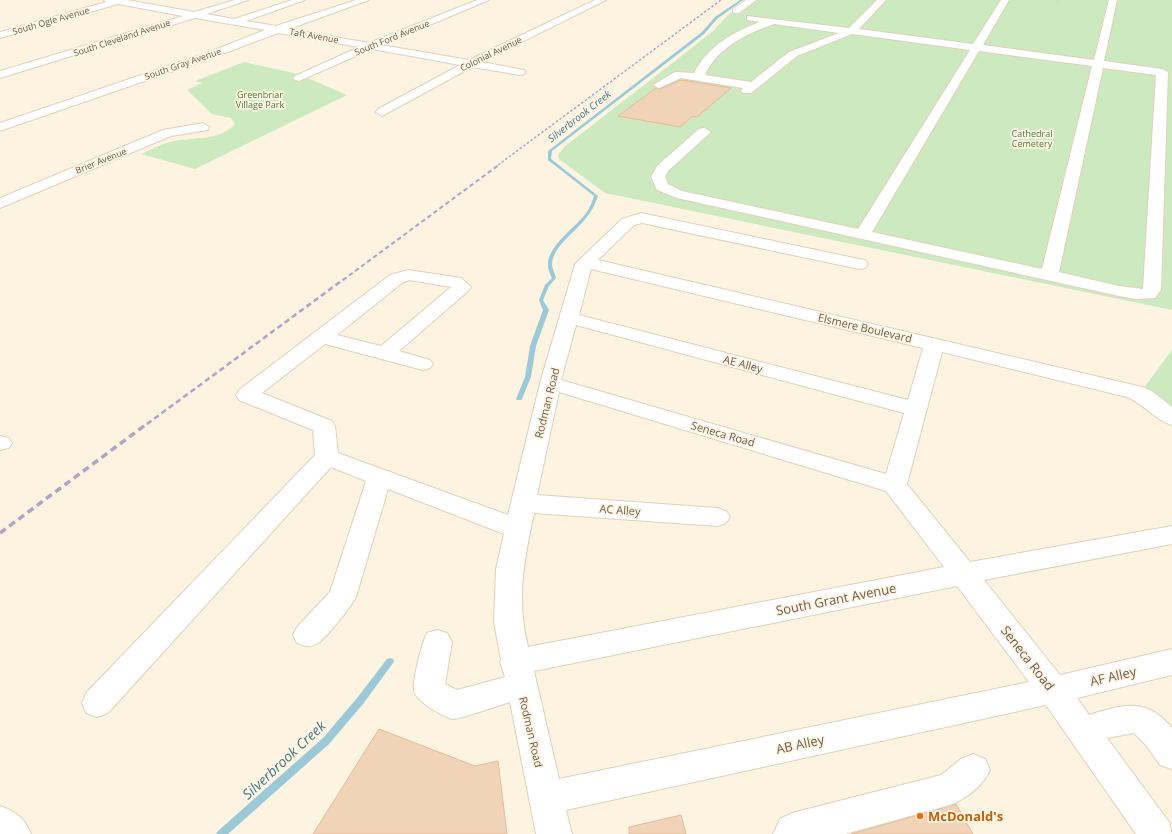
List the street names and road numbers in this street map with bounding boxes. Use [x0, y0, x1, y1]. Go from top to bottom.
street label: South Ogle Avenue [11, 3, 91, 38]
street label: South Cleveland Avenue [72, 16, 172, 59]
street label: South Ford Avenue [352, 17, 431, 59]
street label: Taft Avenue [288, 25, 340, 46]
street label: Colonial Avenue [458, 33, 524, 74]
street label: South Gray Avenue [143, 44, 223, 83]
street label: Brier Avenue [73, 144, 128, 177]
street label: Elsmere Boulevard [817, 309, 914, 346]
street label: AE Alley [722, 351, 765, 376]
street label: Rodman Road [530, 366, 563, 440]
street label: Seneca Road [690, 417, 757, 450]
street label: AC Alley [599, 501, 641, 518]
street label: South Grant Avenue [774, 579, 898, 619]
street label: Seneca Road [997, 622, 1059, 694]
street label: AF Alley [1088, 662, 1138, 690]
street label: Rodman Road [516, 695, 547, 769]
street label: AB Alley [774, 730, 826, 758]

